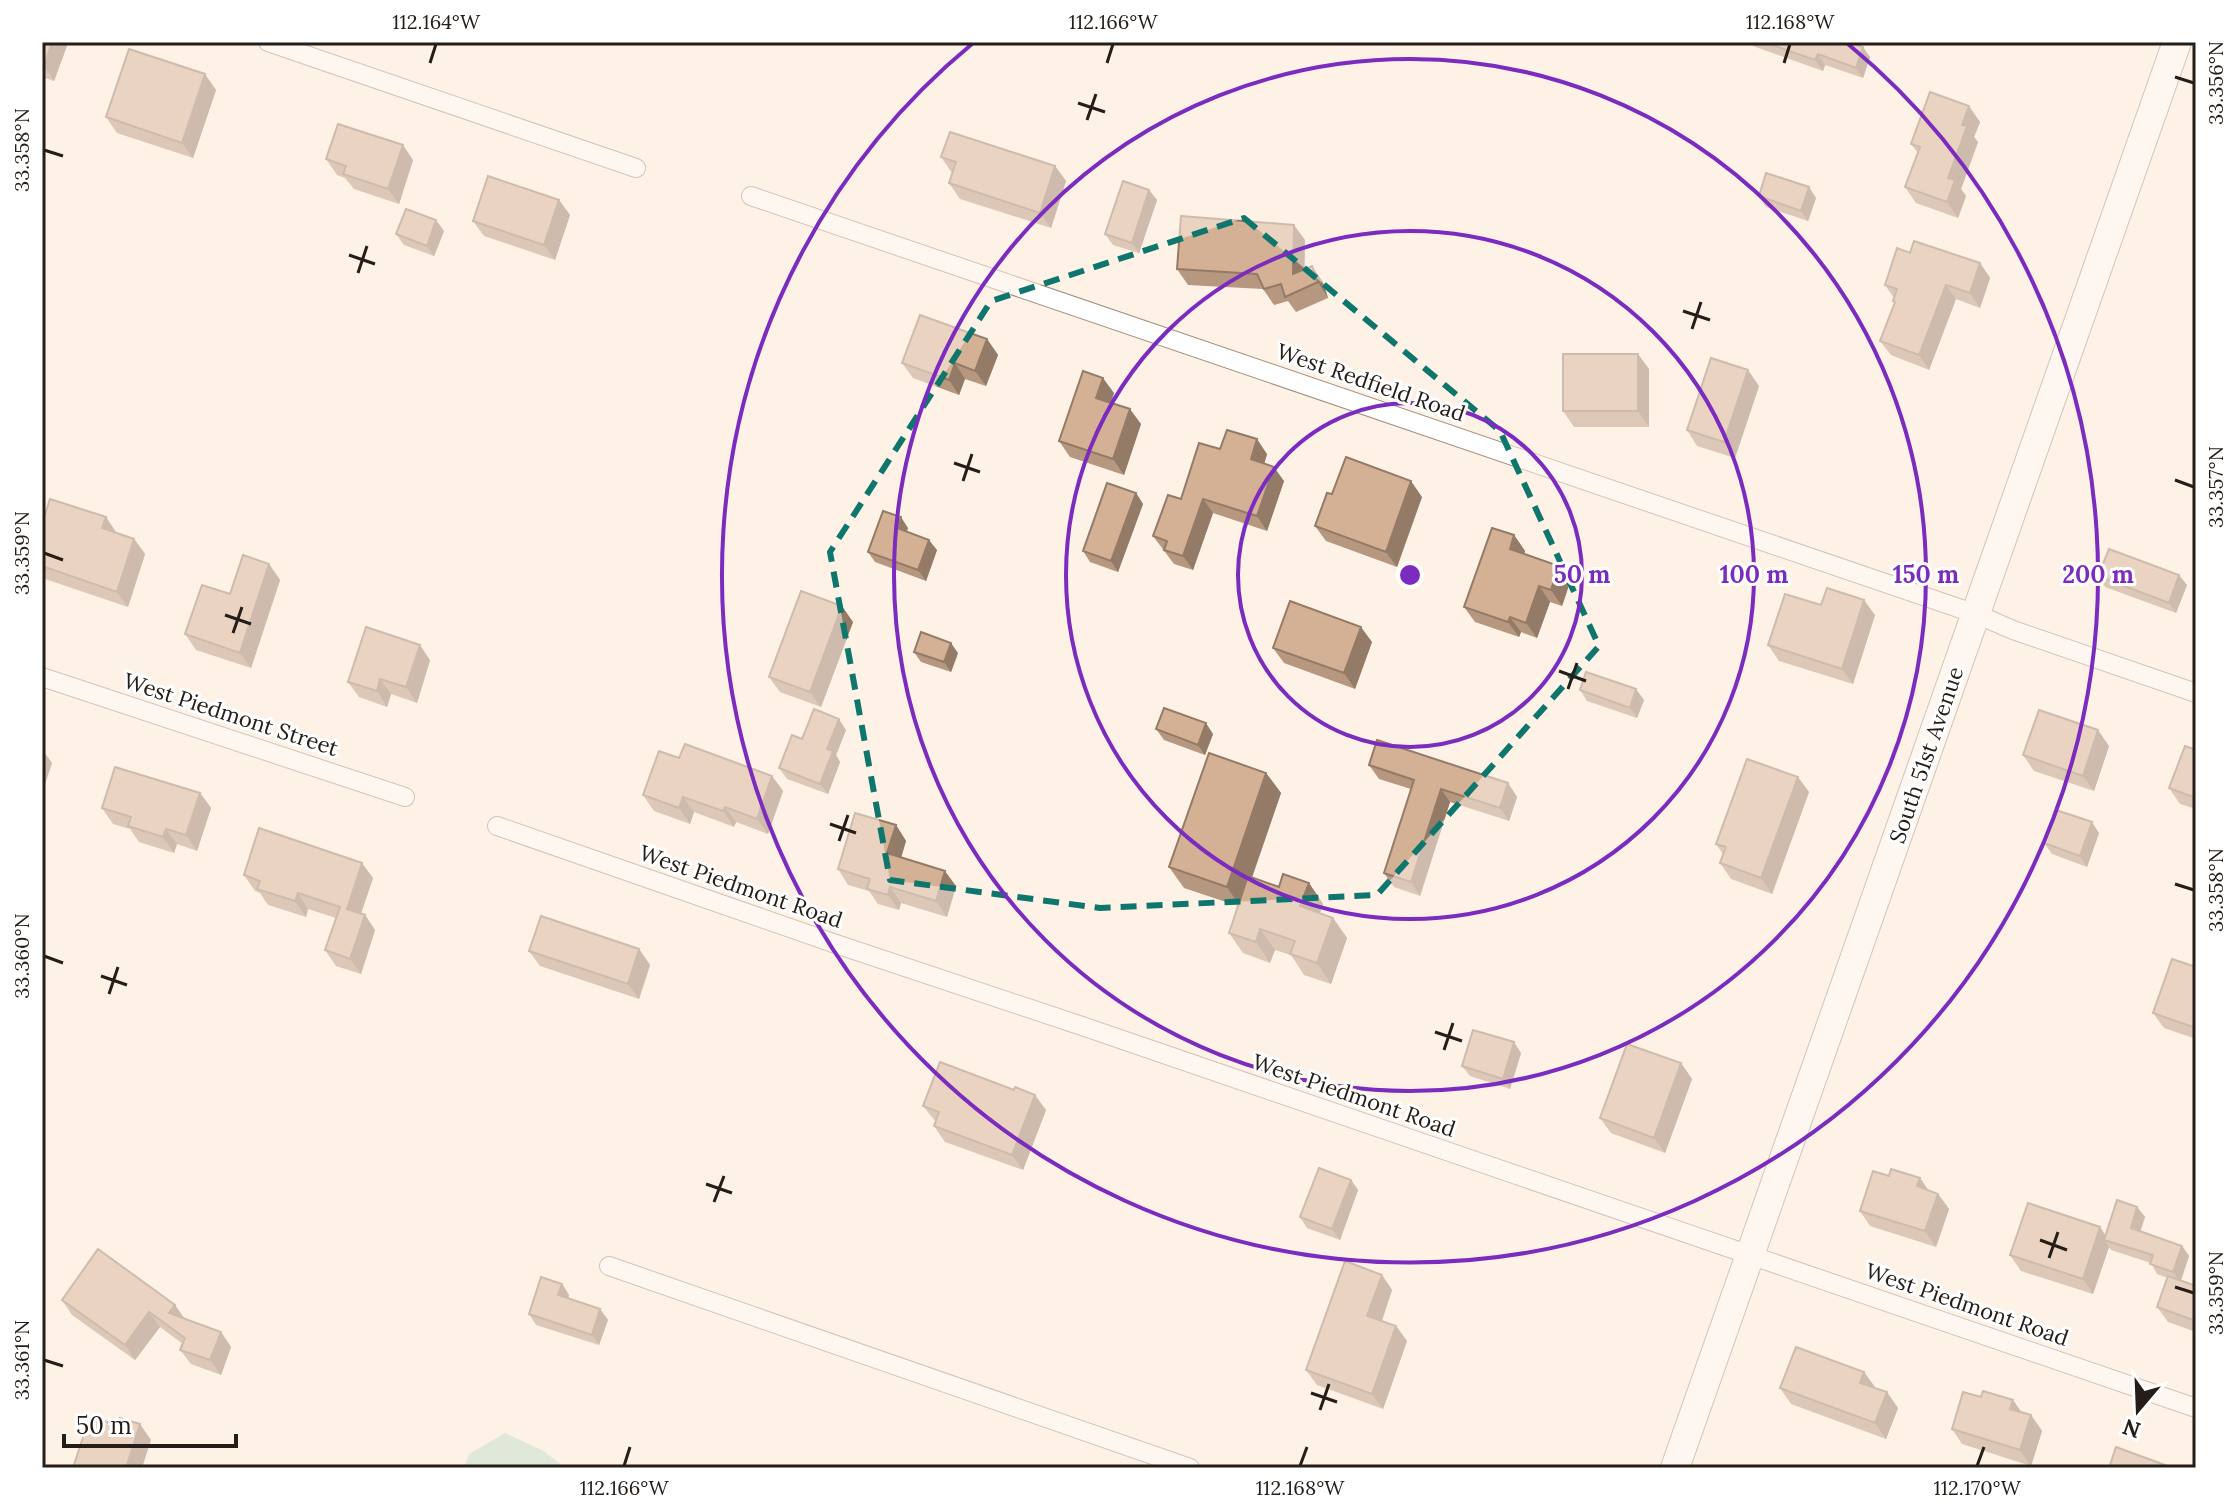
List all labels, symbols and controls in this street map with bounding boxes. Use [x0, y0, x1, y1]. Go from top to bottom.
text: 112.164°W [392, 9, 481, 34]
text: 112.166°W [1069, 9, 1158, 34]
text: 112.168°W [1746, 9, 1835, 34]
text: 33.356°N [2203, 41, 2228, 125]
text: 33.358°N [9, 108, 34, 192]
street label: West Redfield Road [1273, 337, 1469, 427]
text: 33.357°N [2203, 446, 2228, 528]
text: 33.359°N [9, 511, 34, 595]
text: 50 m [1554, 559, 1610, 590]
text: 100 m [1720, 559, 1788, 590]
text: 150 m [1893, 559, 1959, 590]
text: 200 m [2062, 559, 2134, 590]
centre of rings [1396, 561, 1424, 589]
street label: South 51st Avenue [1883, 663, 1969, 847]
street label: West Piedmont Street [120, 666, 342, 762]
street label: West Piedmont Road [636, 838, 846, 934]
text: 33.358°N [2203, 848, 2228, 932]
text: 33.360°N [9, 913, 34, 999]
street label: West Piedmont Road [1249, 1047, 1459, 1143]
text: 33.359°N [2203, 1251, 2228, 1335]
street label: West Piedmont Road [1862, 1256, 2072, 1352]
text: 33.361°N [9, 1320, 34, 1400]
north arrow [2098, 1370, 2178, 1450]
scale bar [64, 1398, 236, 1448]
text: 50 m [76, 1410, 132, 1441]
text: N [2119, 1413, 2144, 1445]
text: 112.166°W [580, 1475, 669, 1500]
text: 112.168°W [1256, 1475, 1345, 1500]
text: 112.170°W [1933, 1475, 2022, 1500]

